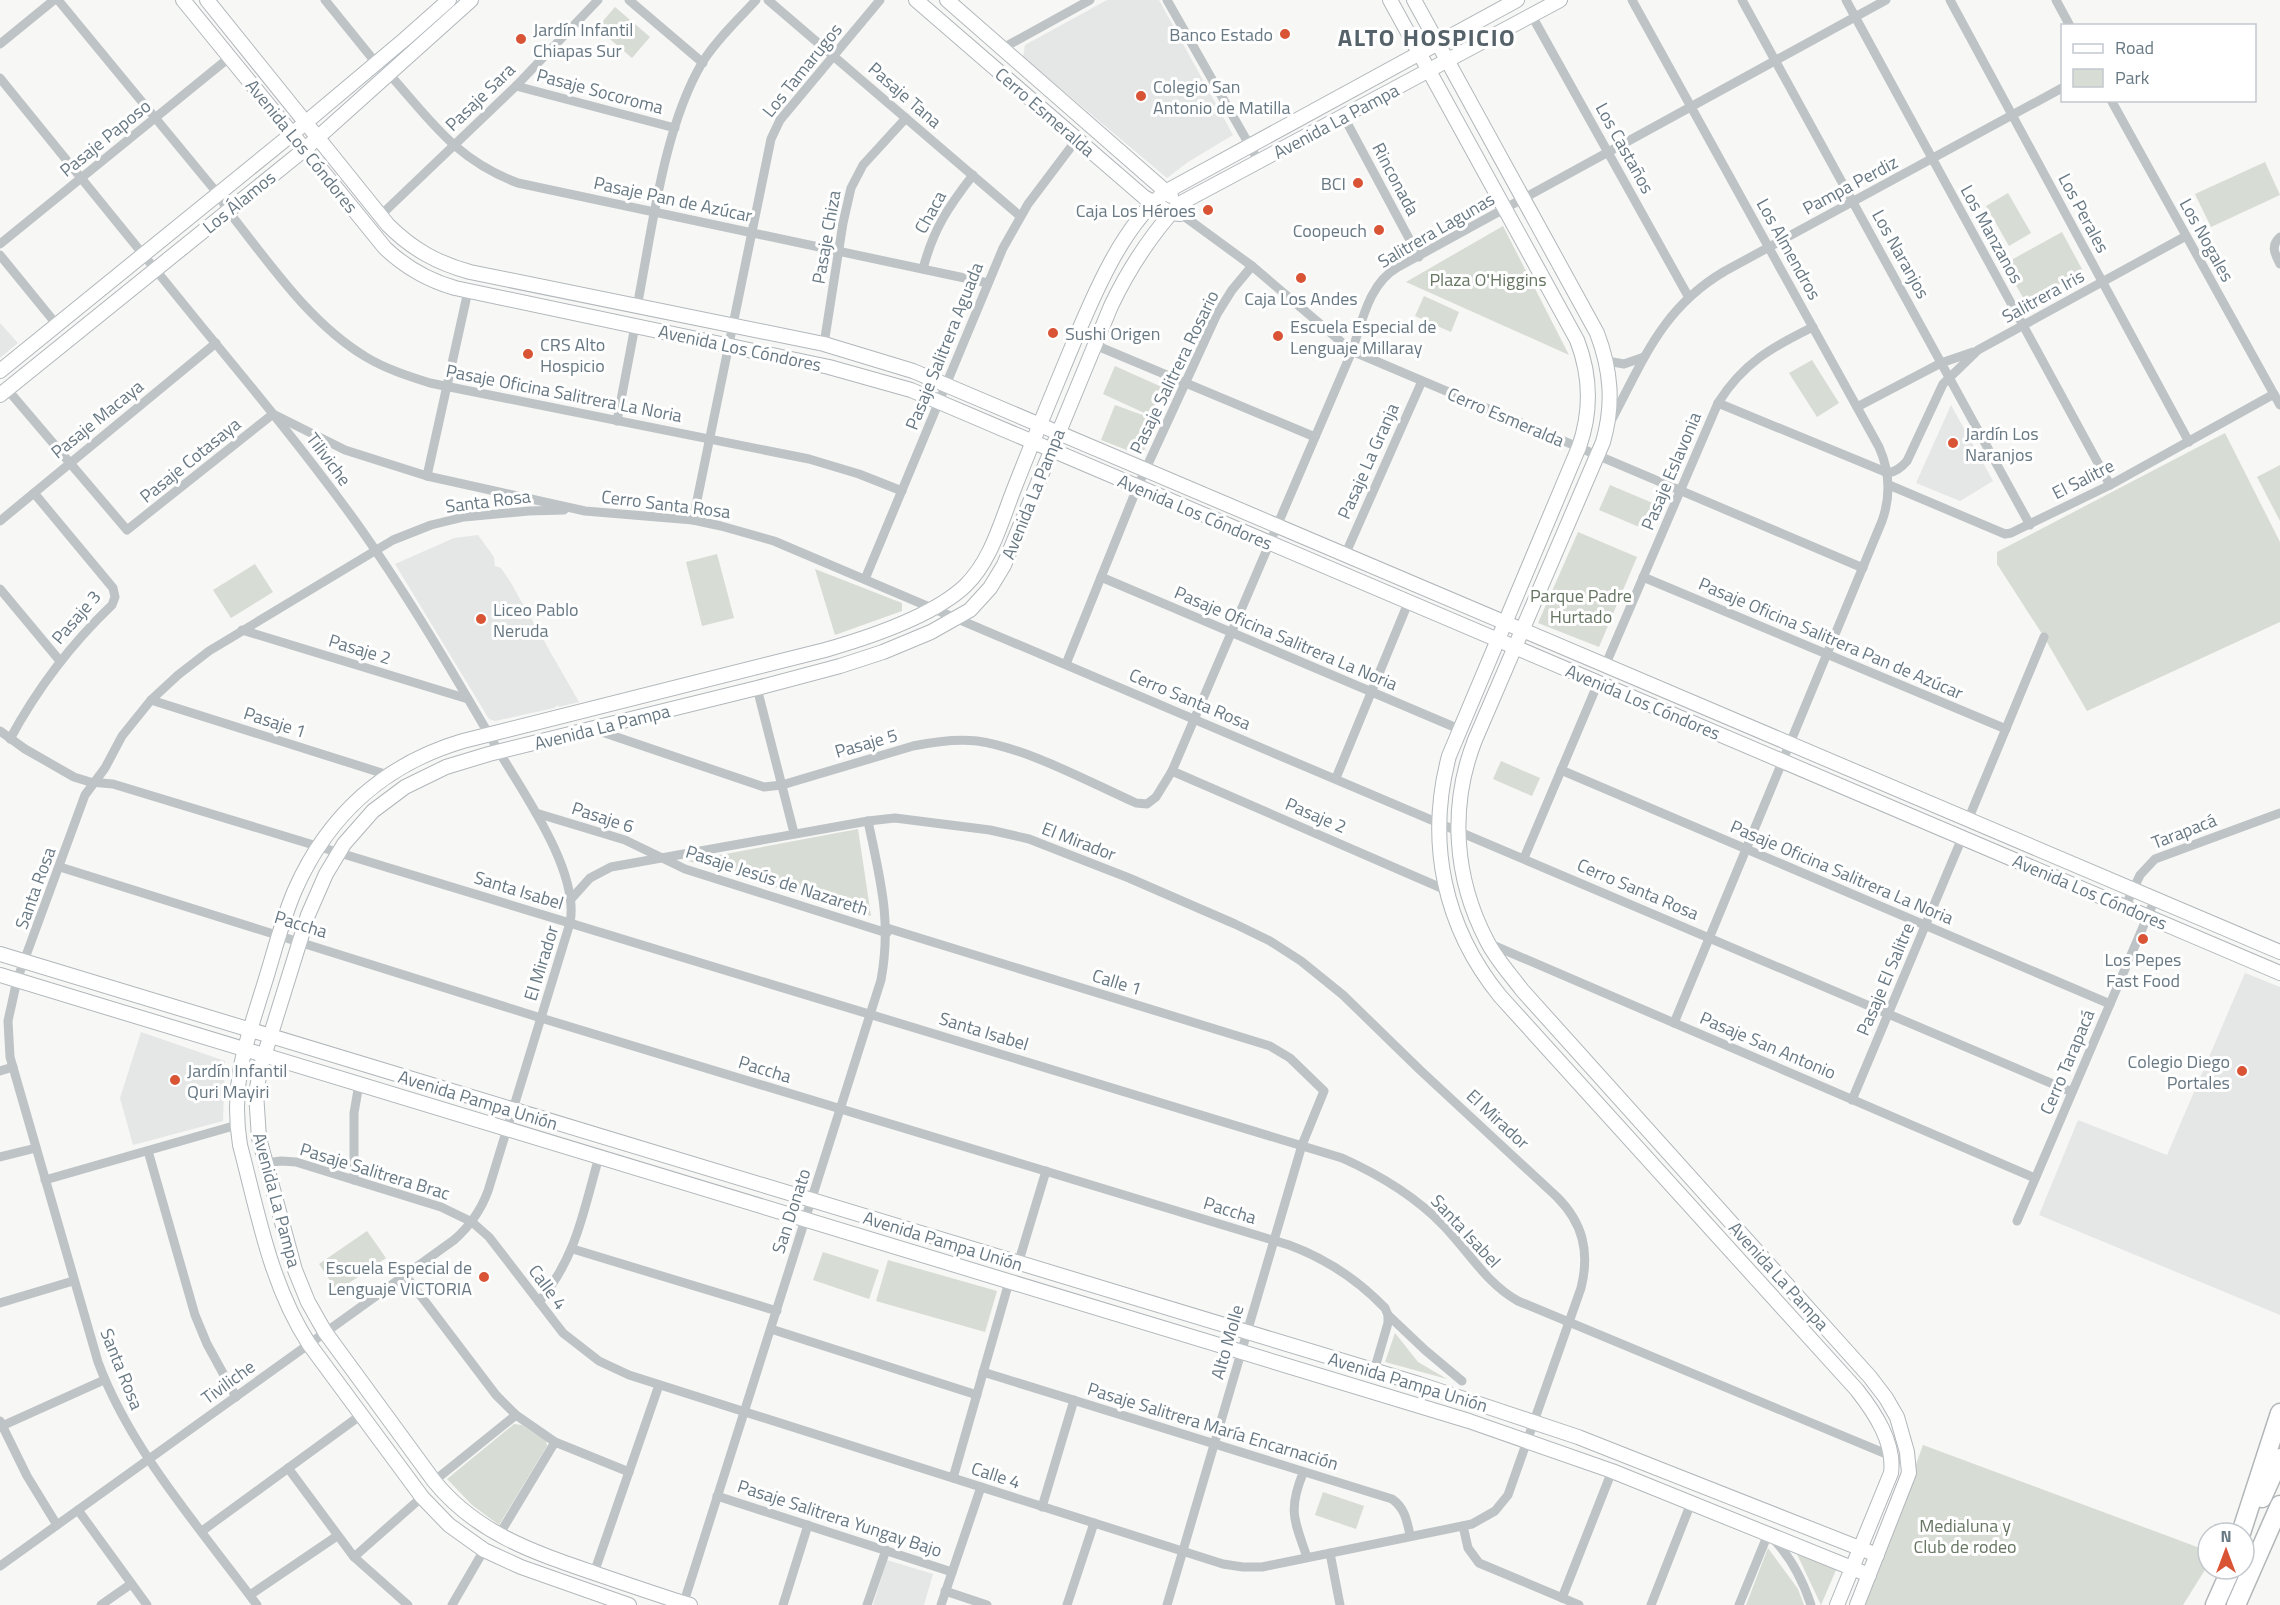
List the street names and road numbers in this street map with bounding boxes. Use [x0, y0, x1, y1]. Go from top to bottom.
street label: Los Tamarugos [756, 17, 848, 123]
street label: Pasaje Tana [862, 55, 948, 135]
street label: Pasaje Sara [439, 57, 521, 137]
street label: Pasaje Socoroma [534, 61, 666, 121]
street label: Cerro Esmeralda [989, 61, 1101, 163]
street label: Avenida Los Cóndores [239, 73, 365, 219]
street label: Avenida La Pampa [1268, 76, 1404, 166]
street label: Pasaje Paposo [54, 93, 156, 183]
street label: Los Castaños [1589, 98, 1661, 198]
street label: Rinconada [1365, 138, 1427, 220]
street label: Pampa Perdiz [1798, 149, 1902, 221]
street label: Los Álamos [197, 164, 281, 240]
street label: Los Perales [2052, 168, 2116, 258]
street label: Pasaje Pan de Azúcar [591, 169, 755, 229]
street label: Los Manzanos [1954, 180, 2030, 288]
street label: Chaca [907, 186, 953, 238]
street label: Salitrera Lagunas [1373, 186, 1499, 274]
street label: Pasaje Chiza [804, 188, 848, 286]
street label: Los Almendros [1750, 193, 1828, 305]
street label: Los Nogales [2173, 193, 2241, 287]
street label: Los Naranjos [1865, 204, 1937, 304]
street label: Pasaje Salitrera Aguada [898, 258, 990, 434]
street label: Salitrera Iris [1997, 262, 2089, 330]
street label: Pasaje Salitrera Rosario [1123, 286, 1225, 458]
street label: Avenida Los Cóndores [656, 318, 824, 378]
street label: Pasaje Oficina Salitrera La Noria [444, 357, 684, 429]
street label: Pasaje Macaya [45, 373, 149, 465]
street label: Cerro Esmeralda [1443, 380, 1569, 454]
street label: Pasaje La Granja [1330, 399, 1406, 523]
street label: Pasaje Eslavonia [1634, 408, 1708, 534]
street label: Pasaje Cotasaya [134, 411, 246, 509]
street label: Avenida La Pampa [994, 425, 1072, 563]
street label: Tiliviche [300, 427, 358, 491]
street label: El Salitre [2047, 452, 2119, 506]
street label: Avenida Los Cóndores [1113, 467, 1277, 557]
street label: Santa Rosa [444, 482, 532, 520]
street label: Cerro Santa Rosa [600, 483, 732, 525]
street label: Pasaje Oficina Salitrera Pan de Azúcar [1695, 570, 1967, 706]
street label: Pasaje Oficina Salitrera La Noria [1170, 579, 1402, 697]
street label: Pasaje 3 [45, 584, 107, 650]
street label: Pasaje 2 [325, 627, 395, 671]
street label: Avenida Los Cóndores [1561, 657, 1725, 747]
street label: Cerro Santa Rosa [1125, 661, 1255, 737]
street label: Avenida La Pampa [531, 697, 673, 757]
street label: Pasaje 1 [240, 699, 310, 745]
street label: Pasaje 5 [831, 721, 901, 765]
street label: Pasaje 2 [1281, 790, 1351, 840]
street label: Pasaje 6 [568, 794, 638, 840]
street label: Tarapacá [2148, 806, 2220, 856]
street label: Pasaje Oficina Salitrera La Noria [1726, 813, 1958, 931]
street label: El Mirador [1038, 814, 1120, 868]
street label: Pasaje Jesús de Nazareth [682, 838, 872, 922]
street label: Santa Rosa [8, 843, 62, 933]
street label: Avenida Los Cóndores [2008, 847, 2172, 937]
street label: Cerro Santa Rosa [1573, 851, 1703, 927]
street label: Santa Isabel [471, 864, 567, 916]
street label: Paccha [271, 903, 331, 945]
street label: Pasaje El Salitre [1849, 918, 1921, 1040]
street label: El Mirador [517, 922, 565, 1004]
street label: Calle 1 [1089, 962, 1145, 1002]
street label: Pasaje San Antonio [1696, 1004, 1840, 1086]
street label: Santa Isabel [936, 1005, 1032, 1057]
street label: Cerro Tarapacá [2033, 1005, 2101, 1119]
street label: Paccha [735, 1048, 795, 1090]
street label: Avenida Pampa Unión [395, 1063, 561, 1137]
street label: El Mirador [1460, 1083, 1536, 1155]
street label: Avenida La Pampa [246, 1129, 308, 1271]
street label: Pasaje Salitrera Brac [297, 1135, 454, 1207]
street label: San Donato [765, 1165, 817, 1257]
street label: Santa Isabel [1425, 1188, 1507, 1274]
street label: Paccha [1200, 1189, 1260, 1231]
street label: Avenida Pampa Unión [860, 1204, 1026, 1278]
street label: Avenida La Pampa [1723, 1215, 1835, 1337]
street label: Calle 4 [522, 1259, 574, 1315]
street label: Alto Molle [1203, 1301, 1251, 1383]
street label: Santa Rosa [93, 1324, 151, 1414]
street label: Avenida Pampa Unión [1325, 1345, 1491, 1419]
street label: Tiviliche [196, 1353, 260, 1411]
street label: Pasaje Salitrera María Encarnación [1084, 1375, 1342, 1477]
street label: Calle 4 [968, 1454, 1024, 1496]
street label: Pasaje Salitrera Yungay Bajo [734, 1472, 946, 1564]

